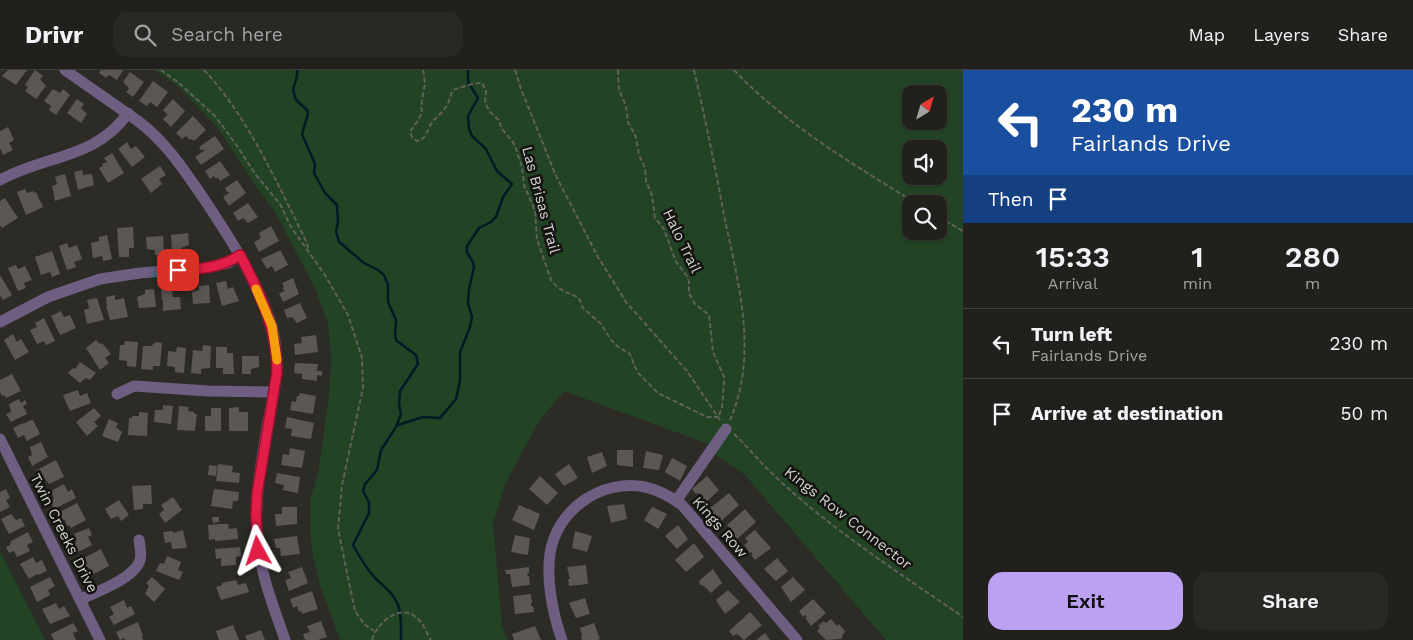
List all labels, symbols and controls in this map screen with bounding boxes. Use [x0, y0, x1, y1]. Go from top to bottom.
search box [113, 12, 463, 57]
text: Drivr [25, 21, 83, 49]
icon: search [131, 21, 159, 49]
text: Search here [171, 23, 283, 46]
text: Map [1188, 24, 1225, 45]
text: Layers [1253, 24, 1310, 45]
text: Share [1338, 24, 1388, 45]
north arrow [902, 85, 948, 130]
map controls [902, 85, 947, 240]
text: 230 m [1071, 89, 1178, 131]
icon: left [988, 90, 1053, 155]
text: Fairlands Drive [1071, 131, 1231, 156]
button: sound [902, 140, 947, 185]
street label: Las Brisas Trail [518, 144, 564, 256]
icon: arrive [1044, 185, 1072, 213]
text: Then [988, 188, 1034, 211]
button: search [902, 195, 947, 240]
street label: Halo Trail [659, 206, 705, 276]
text: 15:33 [1036, 239, 1110, 274]
text: 1 [1191, 239, 1204, 274]
text: 280 [1285, 239, 1340, 274]
pin [157, 249, 199, 291]
icon: arrive [164, 256, 192, 284]
text: Arrival [1048, 274, 1098, 293]
text: min [1183, 274, 1212, 293]
text: m [1305, 274, 1320, 293]
text: Turn left [1031, 323, 1112, 346]
icon: left [988, 330, 1016, 358]
text: 230 m [1329, 332, 1388, 355]
text: Fairlands Drive [1031, 346, 1147, 365]
icon: arrive [988, 400, 1016, 428]
text: Arrive at destination [1031, 402, 1223, 425]
text: 50 m [1341, 402, 1388, 425]
street label: Kings Row Connector [781, 463, 915, 573]
street label: Twin Creeks Drive [26, 470, 102, 596]
street label: Kings Row [689, 493, 752, 562]
position arrow [231, 524, 283, 576]
button: Exit [988, 572, 1183, 630]
button: Share [1193, 572, 1388, 630]

